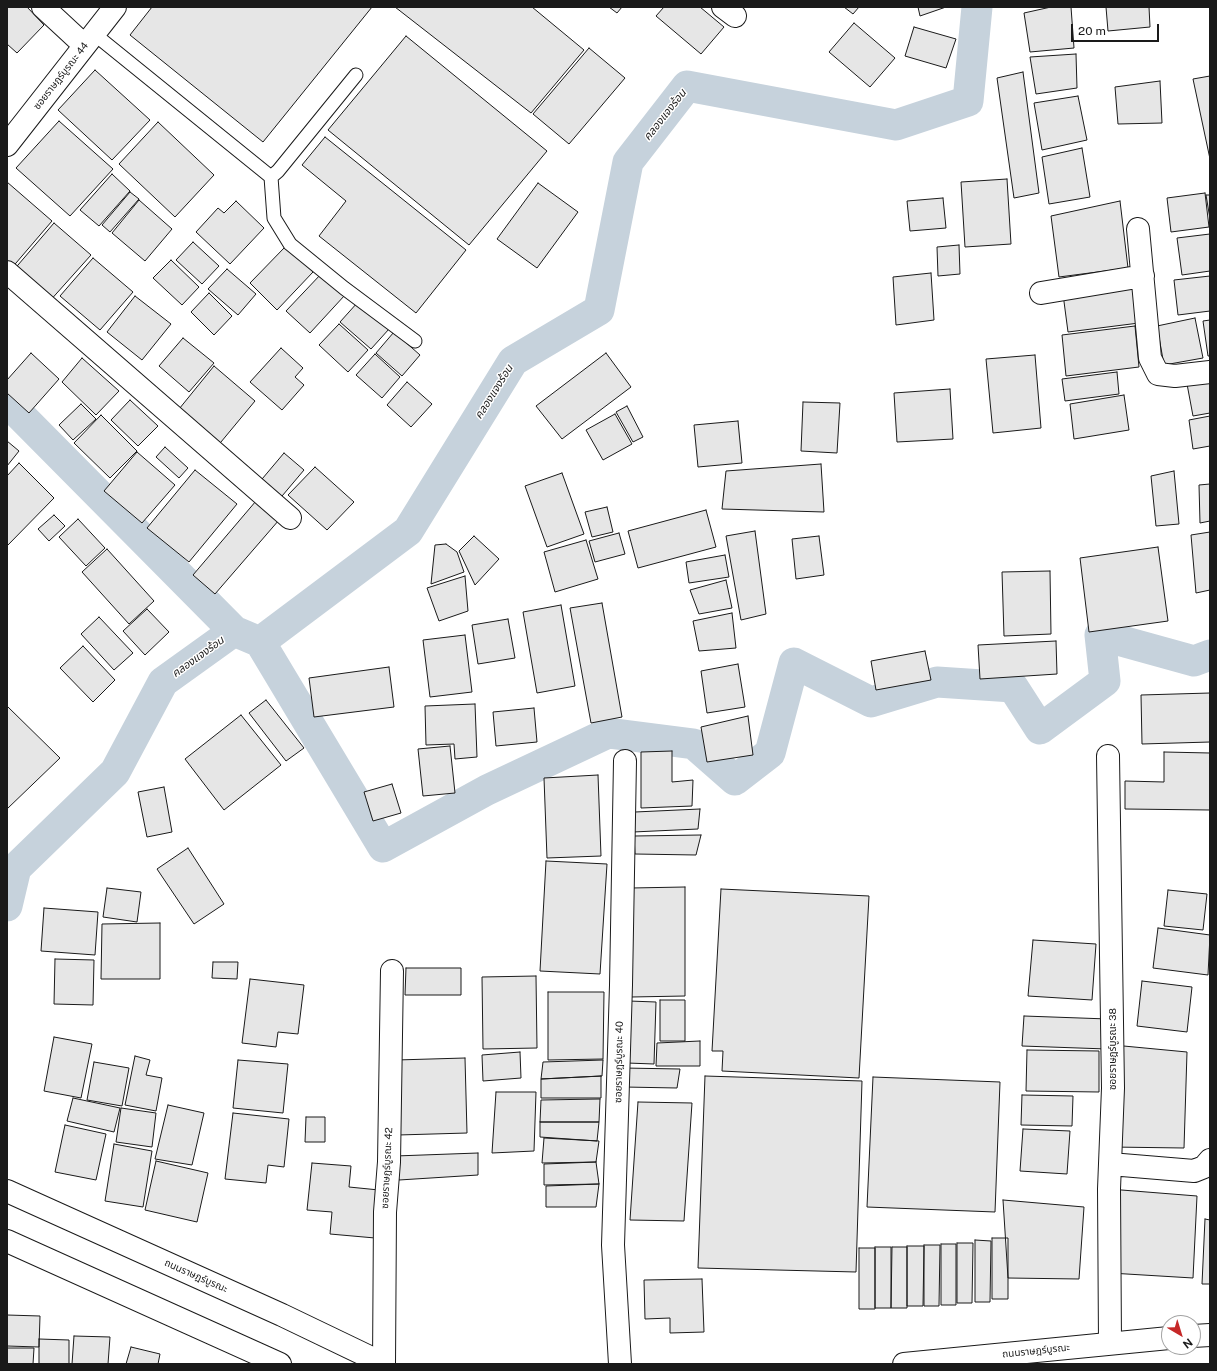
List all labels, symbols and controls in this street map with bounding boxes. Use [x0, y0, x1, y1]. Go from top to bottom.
scale bar [1073, 16, 1161, 42]
text: 20 m [1078, 24, 1106, 38]
street label: ซอยราษฎร์บูรณะ 44 [31, 40, 91, 112]
water label: คลองแจงร้อน [641, 87, 689, 143]
water label: คลองแจงร้อน [472, 362, 516, 422]
water label: คลองแจงร้อน [169, 634, 227, 680]
street label: ซอยราษฎร์บูรณะ 38 [1107, 1008, 1119, 1090]
street label: ซอยราษฎร์บูรณะ 40 [612, 1021, 626, 1103]
street label: ซอยราษฎร์บูรณะ 42 [379, 1127, 395, 1209]
street label: ถนนราษฎร์บูรณะ [163, 1257, 229, 1295]
north arrow [1161, 1315, 1201, 1355]
text: N [1181, 1336, 1195, 1351]
street label: ถนนราษฎร์บูรณะ [1002, 1341, 1070, 1361]

